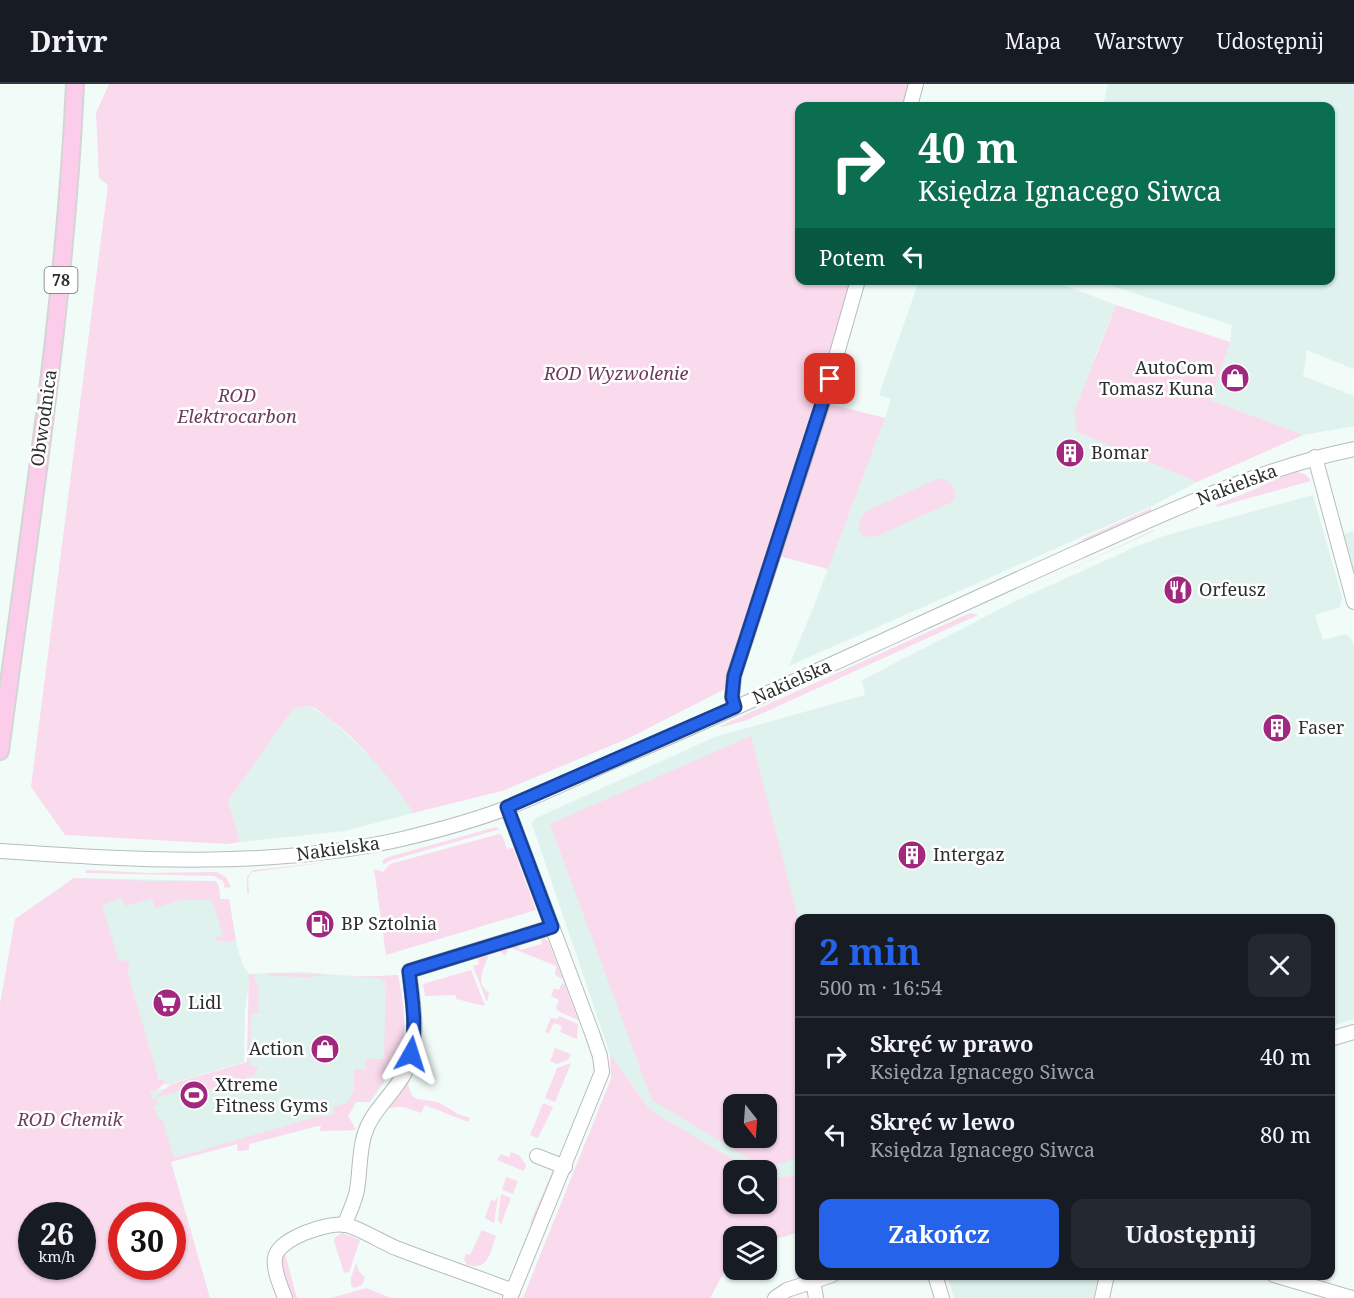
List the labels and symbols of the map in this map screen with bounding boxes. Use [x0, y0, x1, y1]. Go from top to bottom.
road number: 78 [44, 267, 78, 293]
pin [804, 353, 855, 404]
place label: AutoCom Tomasz Kuna [1099, 355, 1214, 400]
park label: ROD Wyzwolenie [543, 361, 688, 385]
shop icon: AutoCom Tomasz Kuna [1219, 362, 1251, 394]
street label: Obwodnica [24, 368, 62, 468]
park label: ROD Elektrocarbon [176, 383, 297, 428]
building icon: Bomar [1054, 437, 1086, 469]
place label: Bomar [1091, 440, 1149, 464]
street label: Nakielska [1193, 458, 1280, 510]
restaurant icon: Orfeusz [1162, 574, 1194, 606]
place label: Orfeusz [1199, 577, 1266, 601]
street label: Nakielska [748, 653, 835, 709]
building icon: Faser [1261, 712, 1293, 744]
place label: Faser [1298, 715, 1345, 739]
street label: Nakielska [295, 830, 381, 866]
building icon: Intergaz [896, 839, 928, 871]
place label: Intergaz [933, 842, 1005, 866]
fuel station icon: BP Sztolnia [304, 908, 336, 940]
place label: BP Sztolnia [341, 911, 437, 935]
supermarket icon: Lidl [151, 987, 183, 1019]
place label: Lidl [188, 990, 222, 1014]
position arrow [379, 1022, 443, 1086]
shop icon: Action [309, 1033, 341, 1065]
place label: Action [249, 1036, 304, 1060]
place label: Xtreme Fitness Gyms [215, 1072, 328, 1117]
sports icon: Xtreme Fitness Gyms [178, 1079, 210, 1111]
north arrow [723, 1094, 777, 1148]
park label: ROD Chemik [16, 1107, 123, 1131]
speed limit sign: 30 [108, 1202, 186, 1280]

